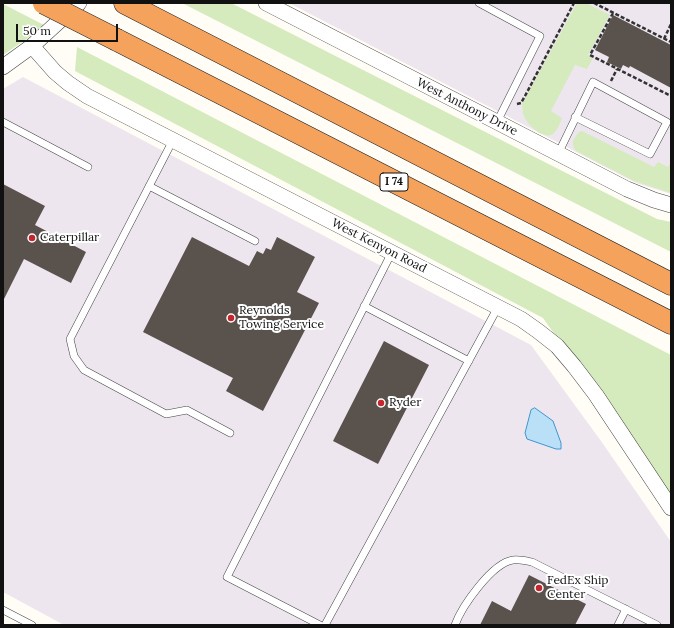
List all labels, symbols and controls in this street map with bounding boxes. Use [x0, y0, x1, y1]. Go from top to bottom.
scale bar [18, 16, 120, 42]
text: 50 m [23, 23, 51, 38]
street label: West Anthony Drive [414, 75, 520, 139]
road number: I 74 [380, 173, 408, 191]
street label: West Kenyon Road [329, 216, 429, 276]
place label: Caterpillar [40, 231, 99, 245]
marker: Caterpillar [27, 233, 37, 243]
place label: Reynolds Towing Service [239, 304, 324, 332]
marker: Reynolds Towing Service [226, 313, 236, 323]
place label: Ryder [389, 396, 422, 410]
marker: Ryder [376, 398, 386, 408]
place label: FedEx Ship Center [547, 574, 608, 602]
marker: FedEx Ship Center [534, 583, 544, 593]

